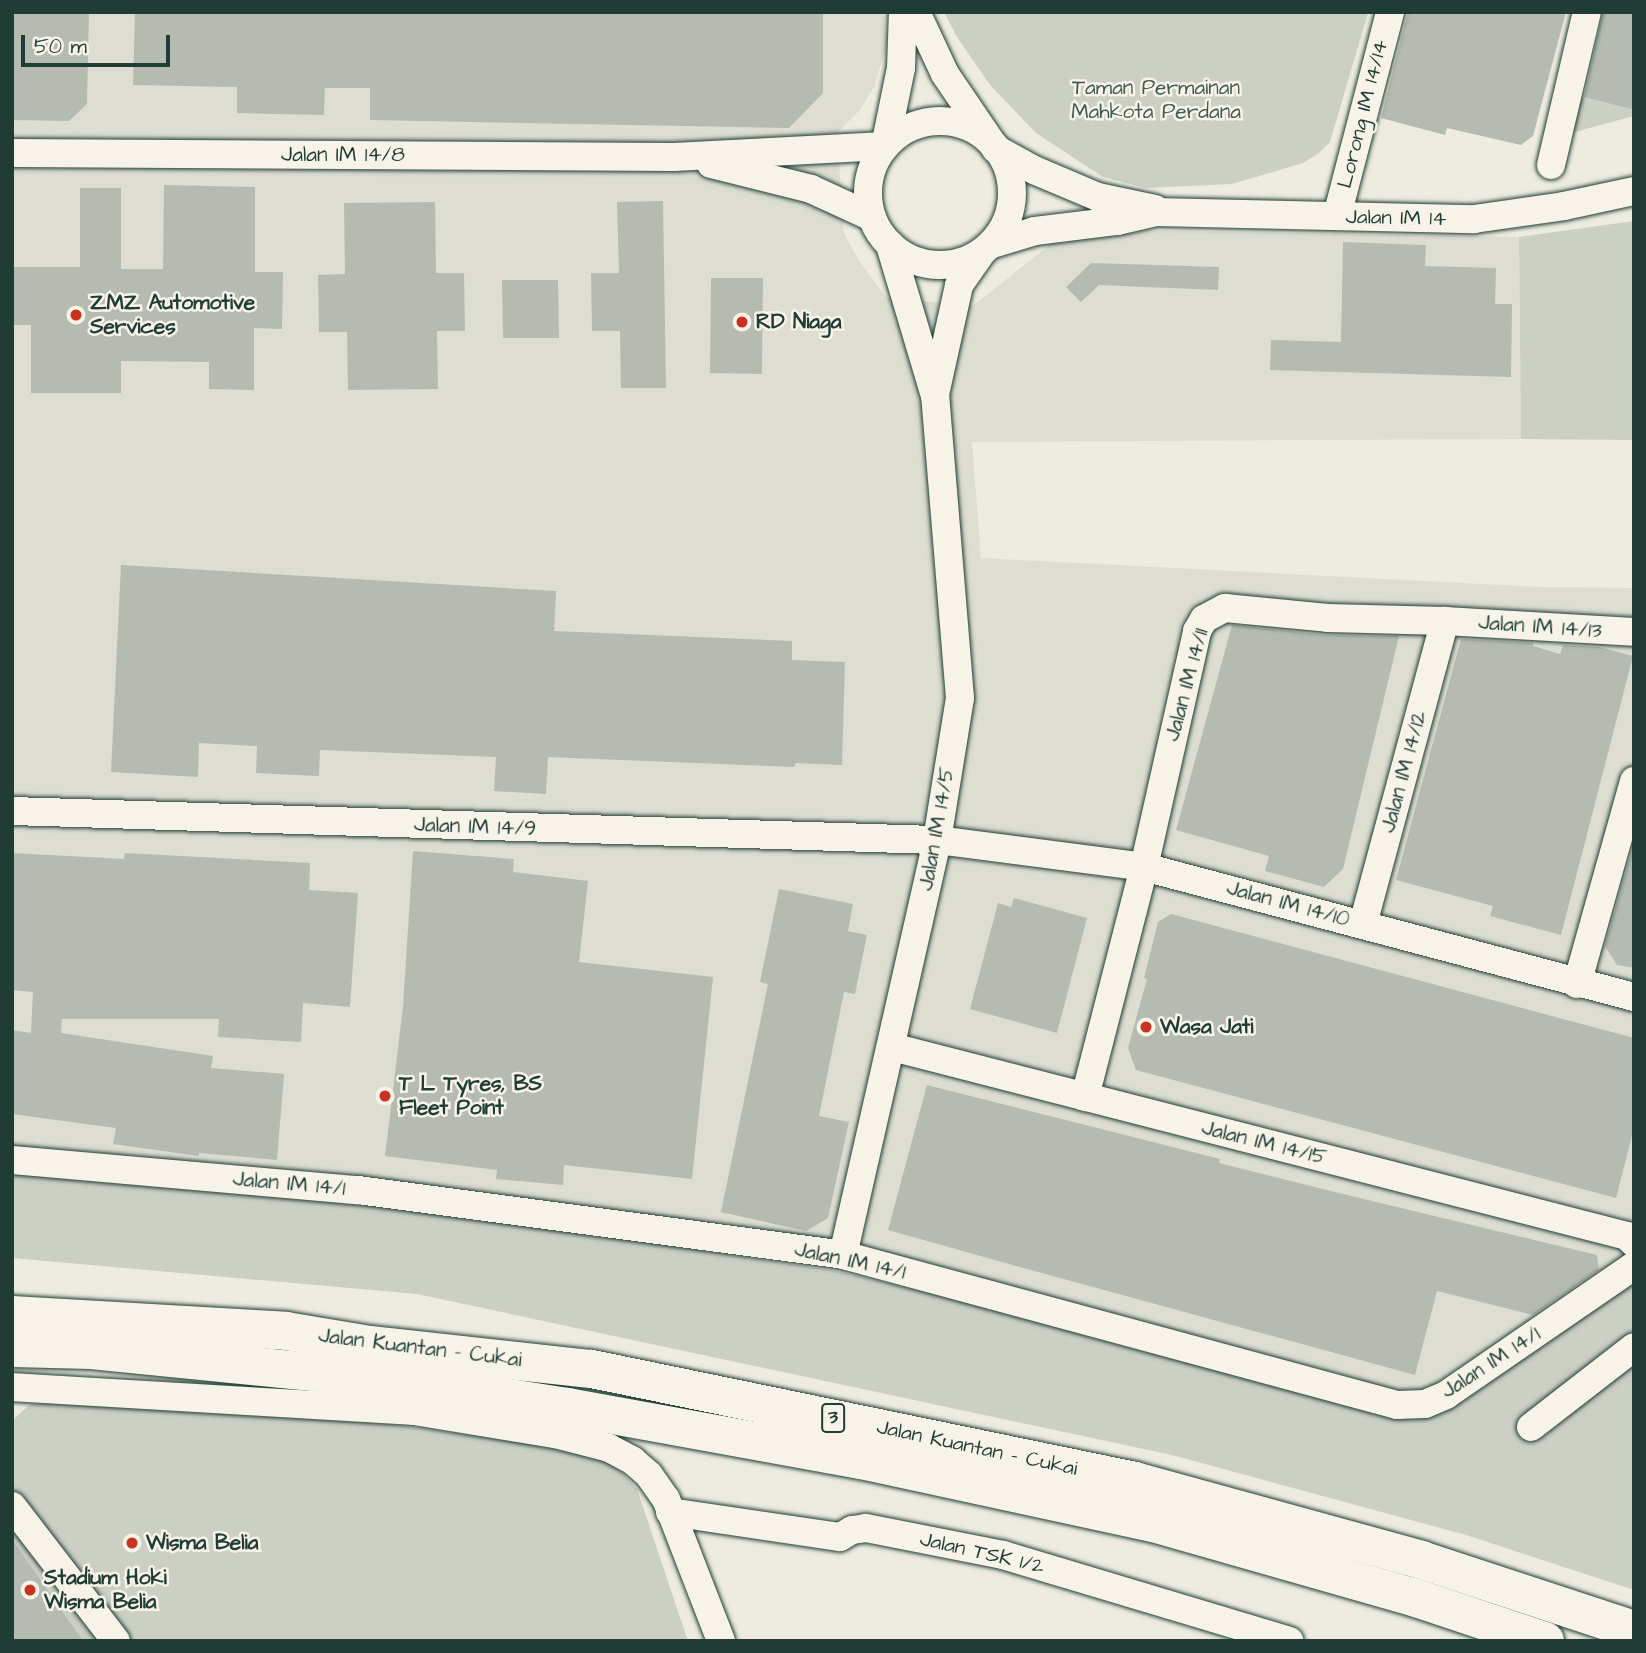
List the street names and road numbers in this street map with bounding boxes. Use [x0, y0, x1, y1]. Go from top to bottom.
street label: Lorong IM 14/14 [1332, 37, 1394, 191]
street label: Jalan IM 14/8 [281, 142, 405, 168]
street label: Jalan IM 14 [1345, 205, 1447, 231]
street label: Jalan IM 14/13 [1477, 610, 1603, 644]
street label: Jalan IM 14/11 [1160, 626, 1214, 744]
street label: Jalan IM 14/12 [1376, 708, 1432, 836]
street label: Jalan IM 14/5 [914, 765, 960, 893]
street label: Jalan IM 14/9 [414, 812, 536, 842]
street label: Jalan IM 14/10 [1224, 876, 1352, 932]
street label: Jalan IM 14/15 [1199, 1115, 1329, 1171]
street label: Jalan IM 14/1 [232, 1167, 346, 1201]
street label: Jalan IM 14/1 [792, 1237, 908, 1285]
street label: Jalan IM 14/1 [1437, 1322, 1545, 1404]
street label: Jalan Kuantan - Cukai [317, 1323, 523, 1373]
road number: 3 [821, 1402, 845, 1434]
street label: Jalan Kuantan - Cukai [874, 1414, 1080, 1482]
street label: Jalan TSK 1/2 [917, 1526, 1047, 1580]

